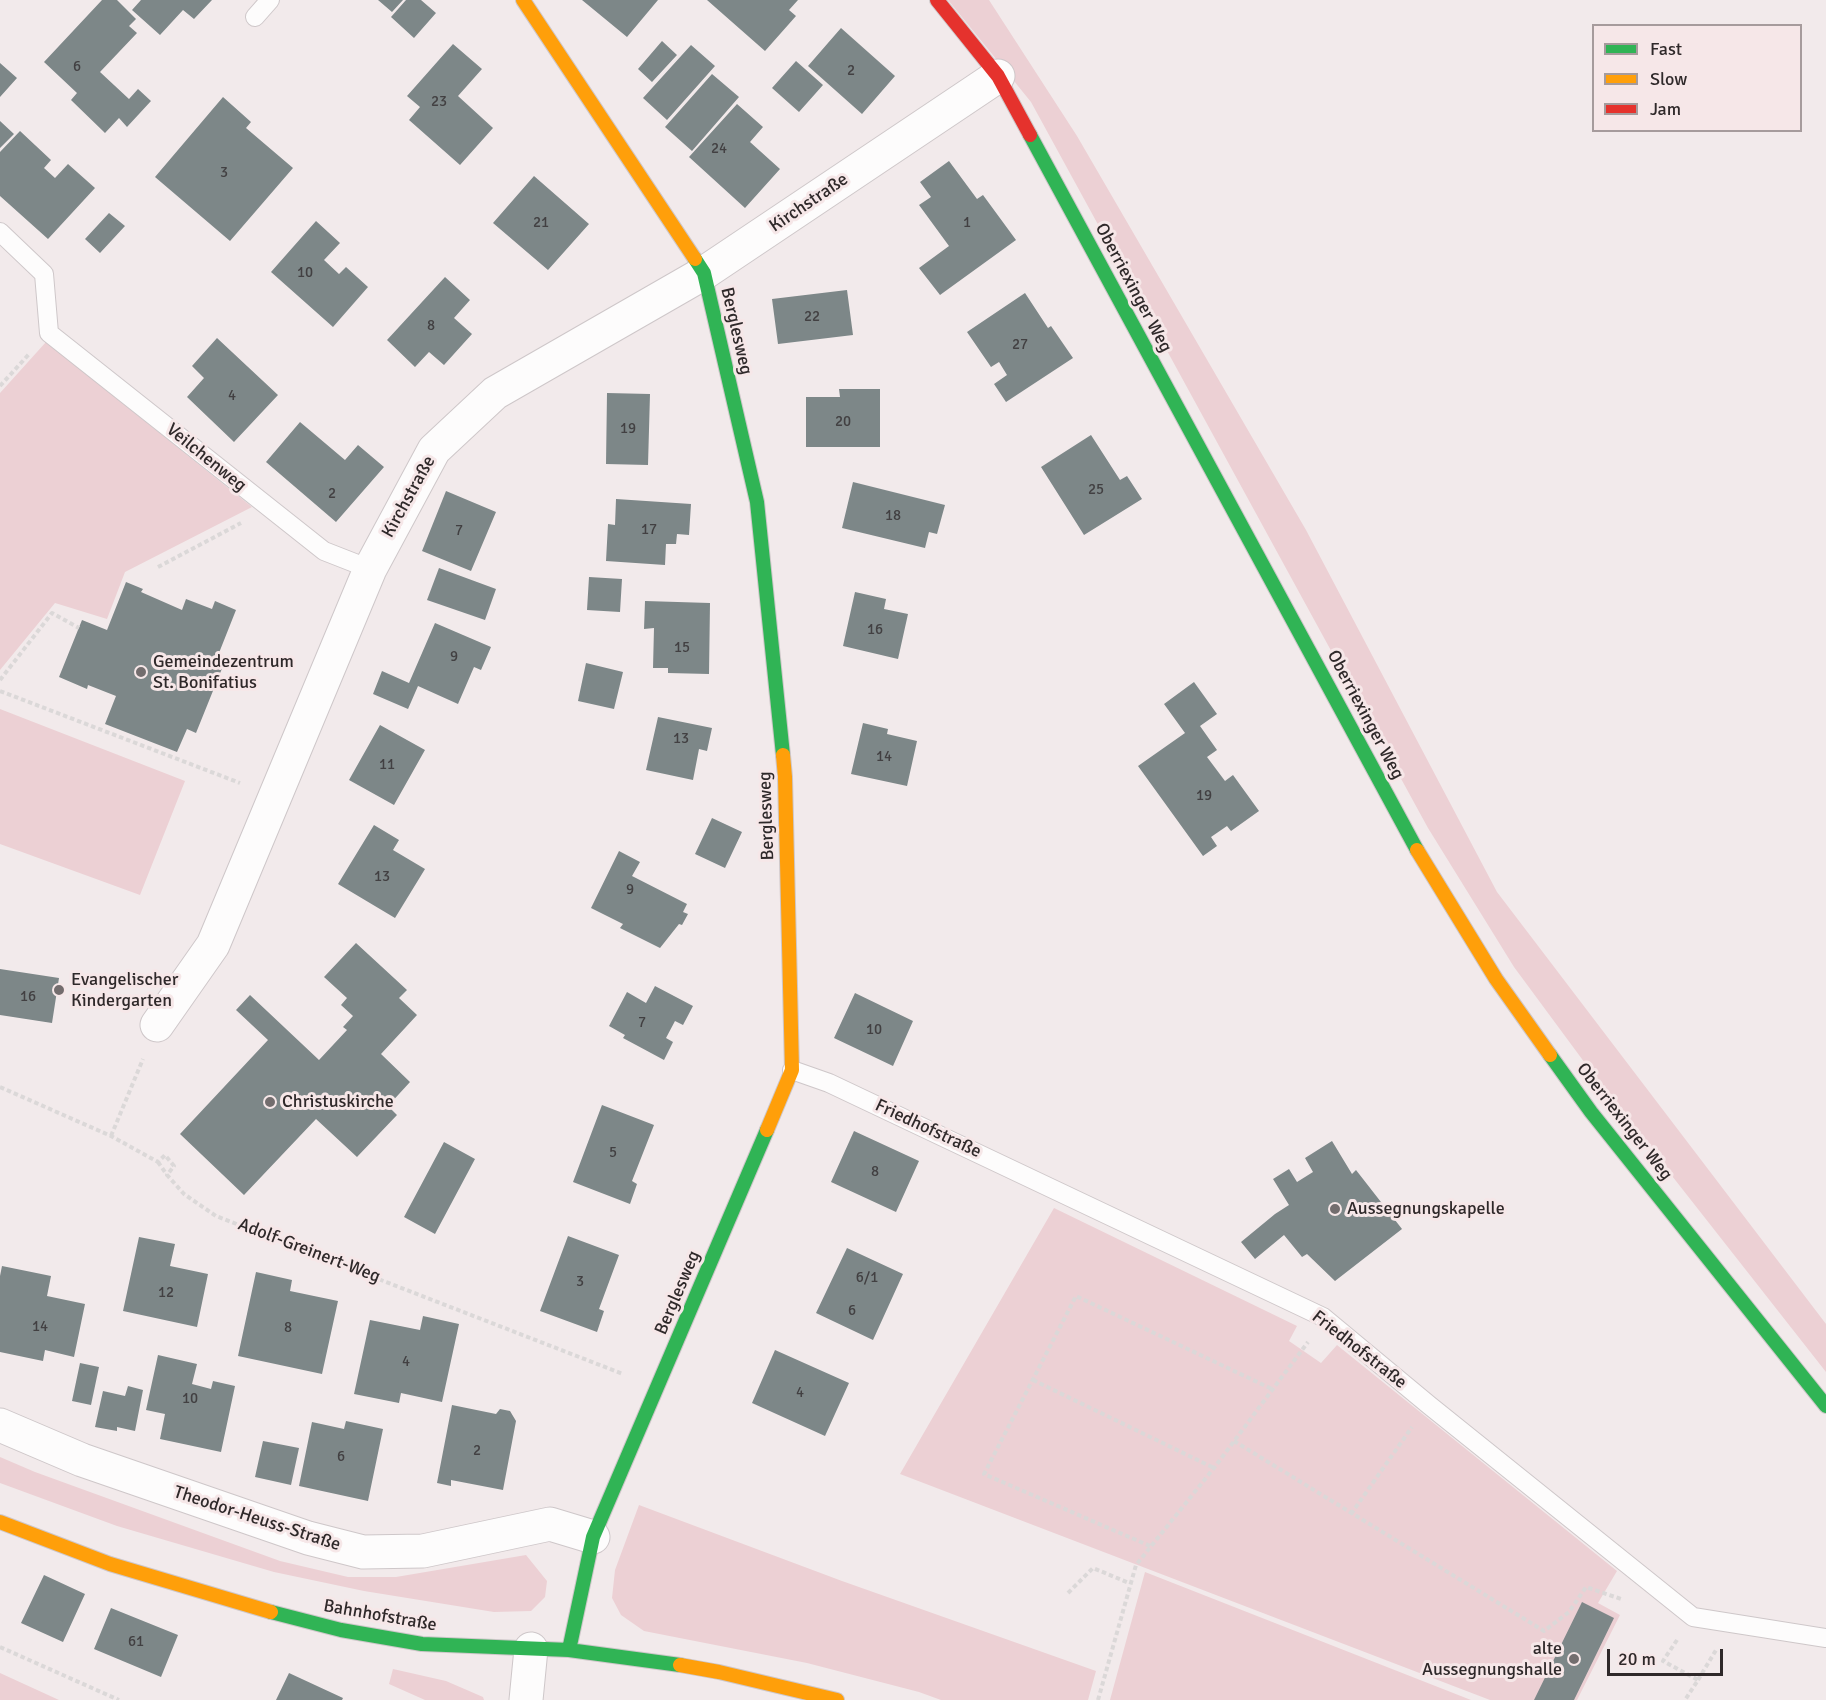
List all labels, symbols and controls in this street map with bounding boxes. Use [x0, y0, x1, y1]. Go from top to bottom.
legend [1592, 24, 1802, 132]
text: Fast [1650, 38, 1682, 60]
house number: 6 [73, 58, 81, 76]
house number: 2 [847, 62, 855, 80]
text: Slow [1650, 68, 1687, 90]
house number: 23 [431, 93, 447, 111]
text: Jam [1650, 98, 1681, 120]
house number: 24 [711, 140, 727, 158]
house number: 3 [220, 164, 228, 182]
street label: Kirchstraße [766, 169, 852, 237]
house number: 21 [533, 214, 549, 232]
house number: 1 [963, 214, 971, 232]
street label: Oberriexinger Weg [1090, 220, 1176, 356]
house number: 10 [297, 264, 313, 282]
street label: Berglesweg [715, 285, 757, 377]
house number: 22 [804, 308, 820, 326]
house number: 8 [427, 317, 435, 335]
house number: 27 [1012, 336, 1028, 354]
house number: 4 [228, 387, 236, 405]
house number: 20 [835, 413, 851, 431]
street label: Veilchenweg [162, 419, 250, 497]
house number: 19 [620, 420, 636, 438]
street label: Kirchstraße [378, 452, 440, 542]
house number: 25 [1088, 481, 1104, 499]
house number: 2 [328, 485, 336, 503]
house number: 18 [885, 507, 901, 525]
house number: 17 [641, 521, 657, 539]
house number: 7 [455, 522, 463, 540]
house number: 16 [867, 621, 883, 639]
house number: 15 [674, 639, 690, 657]
street label: Oberriexinger Weg [1322, 647, 1408, 783]
house number: 9 [450, 648, 458, 666]
place label: Gemeindezentrum St. Bonifatius [153, 651, 294, 694]
marker: Gemeindezentrum St. Bonifatius [134, 665, 148, 679]
house number: 13 [673, 730, 689, 748]
house number: 14 [876, 748, 892, 766]
house number: 11 [379, 756, 395, 774]
street label: Berglesweg [755, 771, 779, 861]
house number: 19 [1196, 787, 1212, 805]
house number: 13 [374, 868, 390, 886]
house number: 9 [626, 881, 634, 899]
place label: Evangelischer Kindergarten [71, 969, 178, 1012]
marker: Evangelischer Kindergarten [52, 983, 66, 997]
house number: 16 [20, 988, 36, 1006]
house number: 7 [638, 1014, 646, 1032]
house number: 10 [866, 1021, 882, 1039]
street label: Oberriexinger Weg [1571, 1059, 1677, 1185]
place label: Christuskirche [282, 1091, 394, 1113]
marker: Christuskirche [263, 1095, 277, 1109]
street label: Friedhofstraße [872, 1095, 984, 1163]
house number: 5 [609, 1144, 617, 1162]
house number: 8 [871, 1163, 879, 1181]
place label: Aussegnungskapelle [1347, 1198, 1505, 1220]
marker: Aussegnungskapelle [1328, 1202, 1342, 1216]
street label: Adolf-Greinert-Weg [235, 1214, 383, 1288]
street label: Berglesweg [651, 1248, 705, 1338]
house number: 6/1 [856, 1269, 878, 1287]
house number: 3 [576, 1273, 584, 1291]
house number: 12 [158, 1284, 174, 1302]
house number: 6 [848, 1302, 856, 1320]
street label: Friedhofstraße [1307, 1306, 1411, 1394]
house number: 14 [32, 1318, 48, 1336]
house number: 8 [284, 1319, 292, 1337]
house number: 4 [402, 1353, 410, 1371]
house number: 4 [796, 1384, 804, 1402]
house number: 10 [182, 1390, 198, 1408]
house number: 2 [473, 1442, 481, 1460]
house number: 6 [337, 1448, 345, 1466]
street label: Theodor-Heuss-Straße [171, 1482, 343, 1556]
street label: Bahnhofstraße [322, 1595, 438, 1637]
house number: 61 [128, 1633, 144, 1651]
scale bar [1610, 1637, 1726, 1675]
place label: alte Aussegnungshalle [1422, 1638, 1562, 1680]
text: 20 m [1618, 1648, 1656, 1670]
marker: alte Aussegnungshalle [1567, 1652, 1581, 1666]

